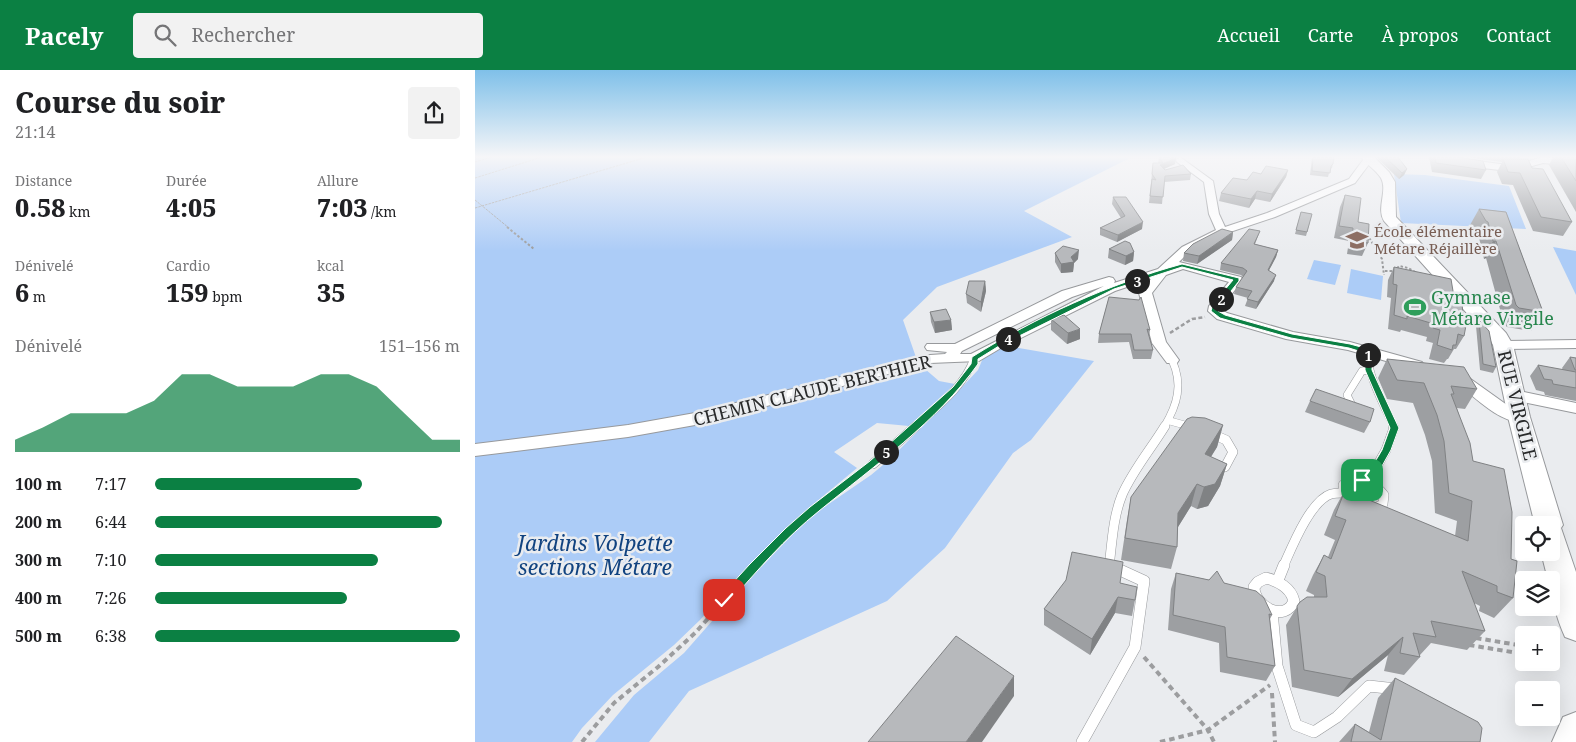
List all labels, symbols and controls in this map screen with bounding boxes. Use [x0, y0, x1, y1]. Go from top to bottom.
search box [133, 13, 483, 58]
text: Pacely [25, 19, 103, 52]
icon: search [151, 21, 179, 49]
text: Rechercher [191, 22, 295, 48]
text: Accueil [1217, 23, 1280, 47]
text: Carte [1308, 23, 1353, 47]
text: À propos [1381, 23, 1458, 47]
text: Contact [1486, 23, 1551, 47]
text: Course du soir [15, 83, 225, 121]
button: share [408, 87, 460, 139]
text: 21:14 [15, 121, 55, 143]
text: Distance [15, 171, 72, 190]
text: Durée [166, 171, 207, 190]
text: Allure [317, 171, 359, 190]
text: 0.58 [15, 190, 65, 224]
text: 4:05 [166, 190, 216, 224]
text: 7:03 [317, 190, 367, 224]
text: km [65, 202, 90, 221]
text: /km [367, 202, 396, 221]
place label: École élémentaire Métare Réjaillère [1374, 221, 1502, 258]
school or university icon: École élémentaire Métare Réjaillère [1344, 227, 1370, 253]
text: Dénivelé [15, 256, 74, 275]
text: Cardio [166, 256, 210, 275]
text: kcal [317, 256, 344, 275]
pin: 3 [1125, 268, 1149, 294]
text: 3 [1134, 272, 1141, 291]
text: 6 [15, 275, 29, 309]
text: 159 [166, 275, 209, 309]
text: 35 [317, 275, 345, 309]
place label: Gymnase Métare Virgile [1431, 285, 1554, 330]
pin: 2 [1209, 286, 1233, 312]
text: m [29, 287, 46, 306]
text: bpm [209, 287, 243, 306]
text: 2 [1218, 290, 1225, 309]
sports icon: Gymnase Métare Virgile [1402, 294, 1428, 320]
pin: 4 [995, 326, 1021, 352]
text: 4 [1005, 330, 1012, 349]
text: Dénivelé [15, 335, 82, 357]
text: 151–156 m [379, 335, 460, 357]
pin: 1 [1355, 342, 1381, 368]
text: 1 [1365, 346, 1372, 365]
street label: RUE VIRGILE [1493, 348, 1543, 462]
street label: CHEMIN CLAUDE BERTHIER [691, 349, 934, 431]
pin: 5 [873, 440, 899, 464]
text: 5 [883, 443, 890, 462]
pin [1341, 459, 1383, 501]
icon: arrive [1348, 466, 1376, 494]
text: 100 m [15, 473, 62, 495]
text: 7:17 [95, 473, 126, 495]
text: 200 m [15, 511, 62, 533]
text: 6:44 [95, 511, 126, 533]
map controls [1515, 516, 1560, 726]
button: locate [1515, 516, 1560, 561]
park label: Jardins Volpette sections Métare [513, 529, 673, 581]
text: 300 m [15, 549, 62, 571]
text: 7:10 [95, 549, 126, 571]
button: layers [1515, 571, 1560, 616]
pin [703, 579, 745, 621]
icon: check [710, 586, 738, 614]
text: 400 m [15, 587, 62, 609]
text: 7:26 [95, 587, 126, 609]
text: 500 m [15, 625, 62, 647]
text: 6:38 [95, 625, 126, 647]
button: + [1515, 626, 1560, 671]
button: − [1515, 681, 1560, 726]

